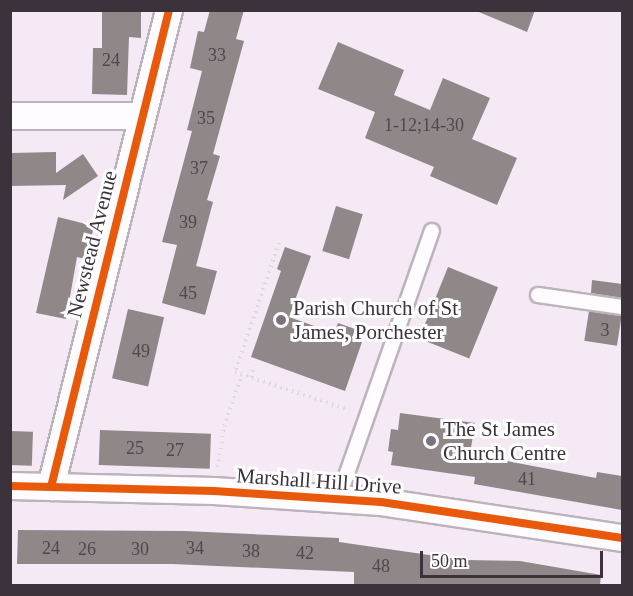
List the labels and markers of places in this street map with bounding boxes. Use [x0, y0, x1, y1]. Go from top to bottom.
place label: Parish Church of St James, Porchester [293, 295, 458, 345]
marker: Parish Church of St James, Porchester [274, 313, 288, 327]
place label: The St James Church Centre [443, 416, 566, 466]
marker: The St James Church Centre [424, 434, 438, 448]

